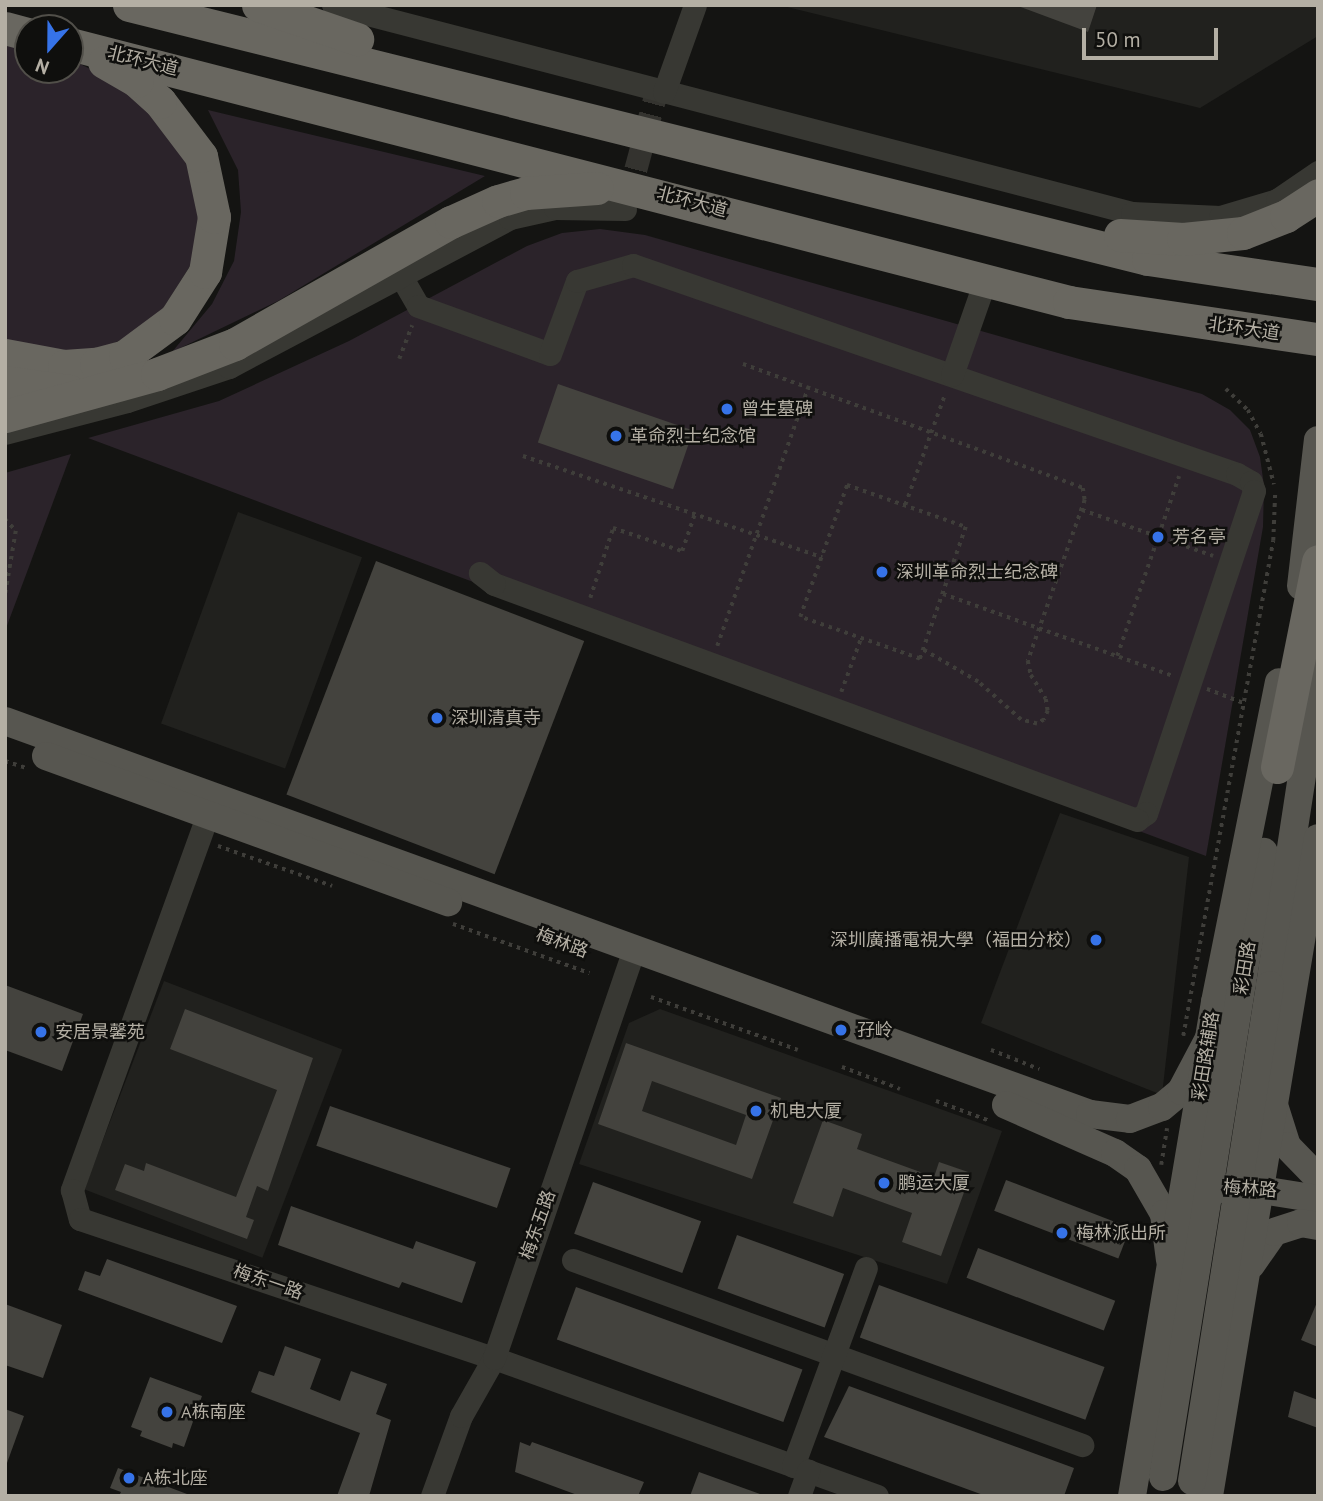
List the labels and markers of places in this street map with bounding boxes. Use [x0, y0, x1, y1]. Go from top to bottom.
place label: 曾生墓碑 [741, 398, 813, 420]
marker: 曾生墓碑 [719, 401, 735, 417]
place label: 革命烈士纪念馆 [630, 425, 756, 447]
marker: 革命烈士纪念馆 [608, 428, 624, 444]
place label: 芳名亭 [1172, 526, 1226, 548]
marker: 芳名亭 [1150, 529, 1166, 545]
place label: 深圳革命烈士纪念碑 [896, 561, 1058, 583]
marker: 深圳革命烈士纪念碑 [874, 564, 890, 580]
place label: 深圳清真寺 [451, 707, 541, 729]
marker: 深圳清真寺 [429, 710, 445, 726]
place label: 深圳廣播電視大學（福田分校） [830, 929, 1082, 951]
marker: 深圳廣播電視大學（福田分校） [1088, 932, 1104, 948]
place label: 孖岭 [857, 1019, 893, 1041]
marker: 孖岭 [831, 1020, 851, 1040]
place label: 安居景馨苑 [55, 1021, 145, 1043]
marker: 安居景馨苑 [33, 1024, 49, 1040]
place label: 机电大厦 [770, 1100, 842, 1122]
marker: 机电大厦 [748, 1103, 764, 1119]
place label: 鹏运大厦 [898, 1172, 970, 1194]
marker: 鹏运大厦 [876, 1175, 892, 1191]
place label: 梅林派出所 [1076, 1222, 1166, 1244]
marker: 梅林派出所 [1054, 1225, 1070, 1241]
place label: A栋南座 [181, 1401, 246, 1423]
marker: A栋南座 [159, 1404, 175, 1420]
place label: A栋北座 [143, 1467, 208, 1489]
marker: A栋北座 [121, 1470, 137, 1486]

